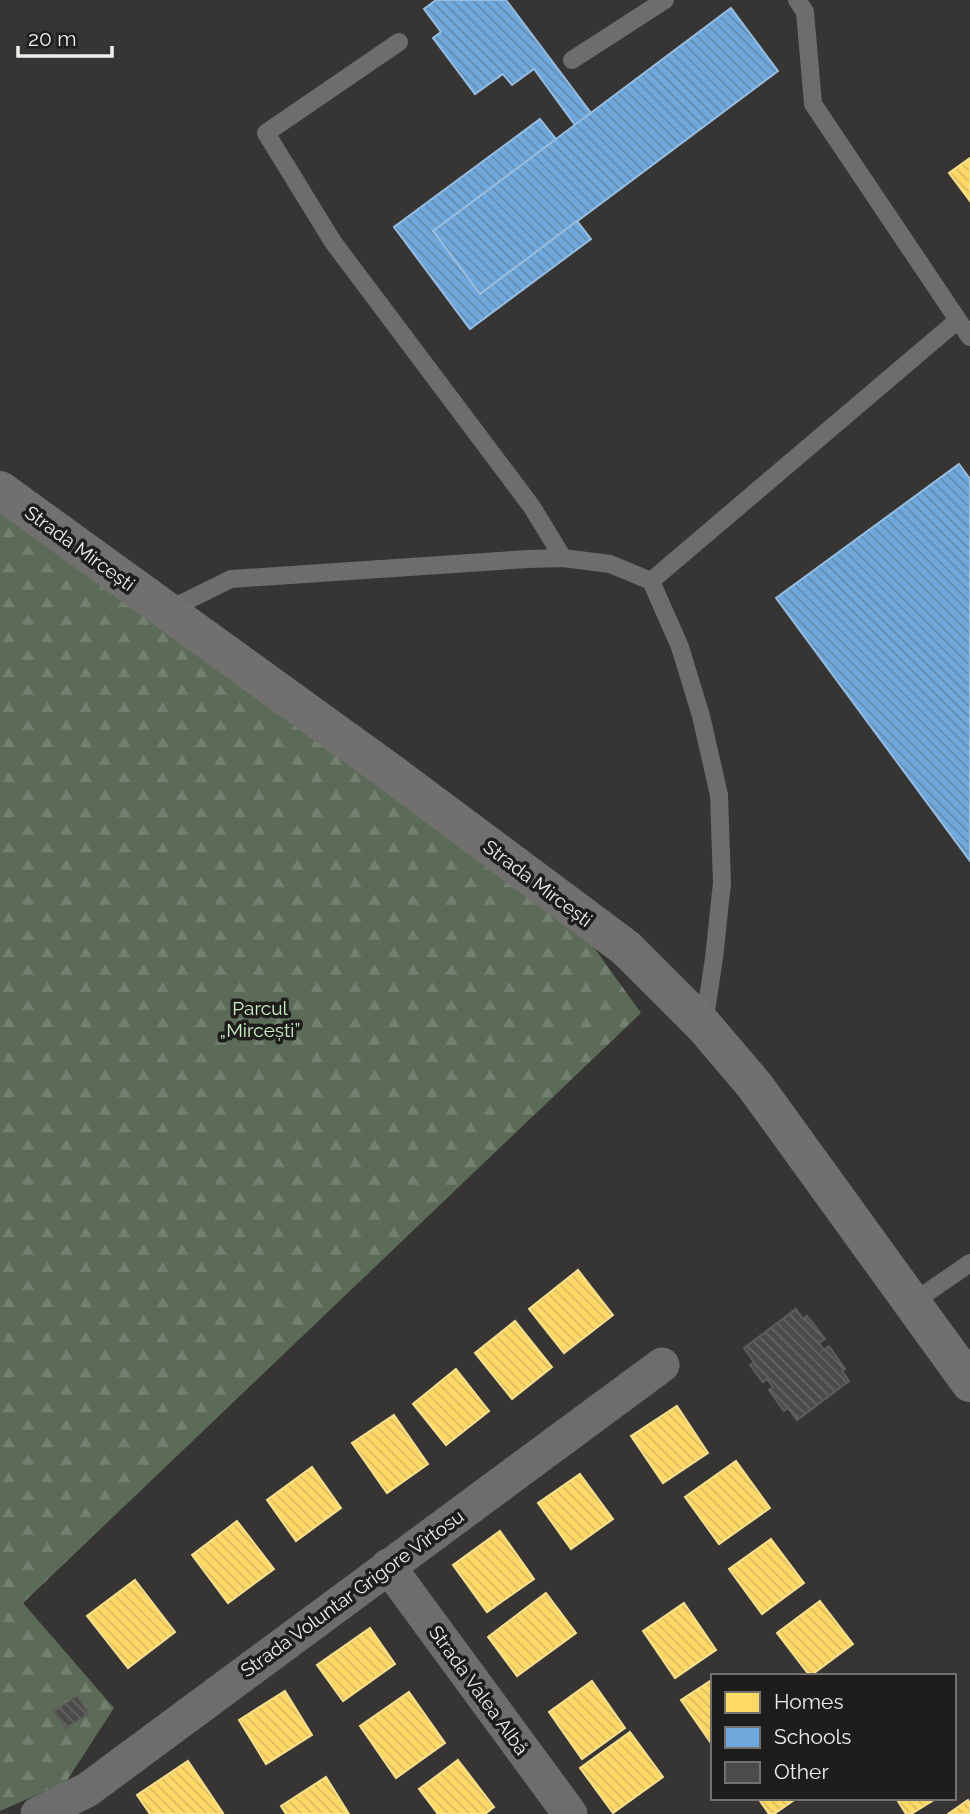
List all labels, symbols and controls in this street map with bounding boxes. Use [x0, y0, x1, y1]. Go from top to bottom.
scale bar [18, 14, 112, 58]
text: 20 m [28, 26, 76, 51]
street label: Strada Mircești [21, 501, 139, 595]
street label: Strada Mircești [479, 835, 597, 931]
park label: Parcul „Mircești” [220, 997, 300, 1041]
street label: Strada Voluntar Grigore Vîrtosu [236, 1505, 468, 1681]
street label: Strada Valea Albă [425, 1621, 533, 1759]
legend [711, 1674, 956, 1800]
text: Homes [774, 1689, 844, 1714]
text: Schools [774, 1724, 851, 1749]
text: Other [774, 1759, 829, 1784]

